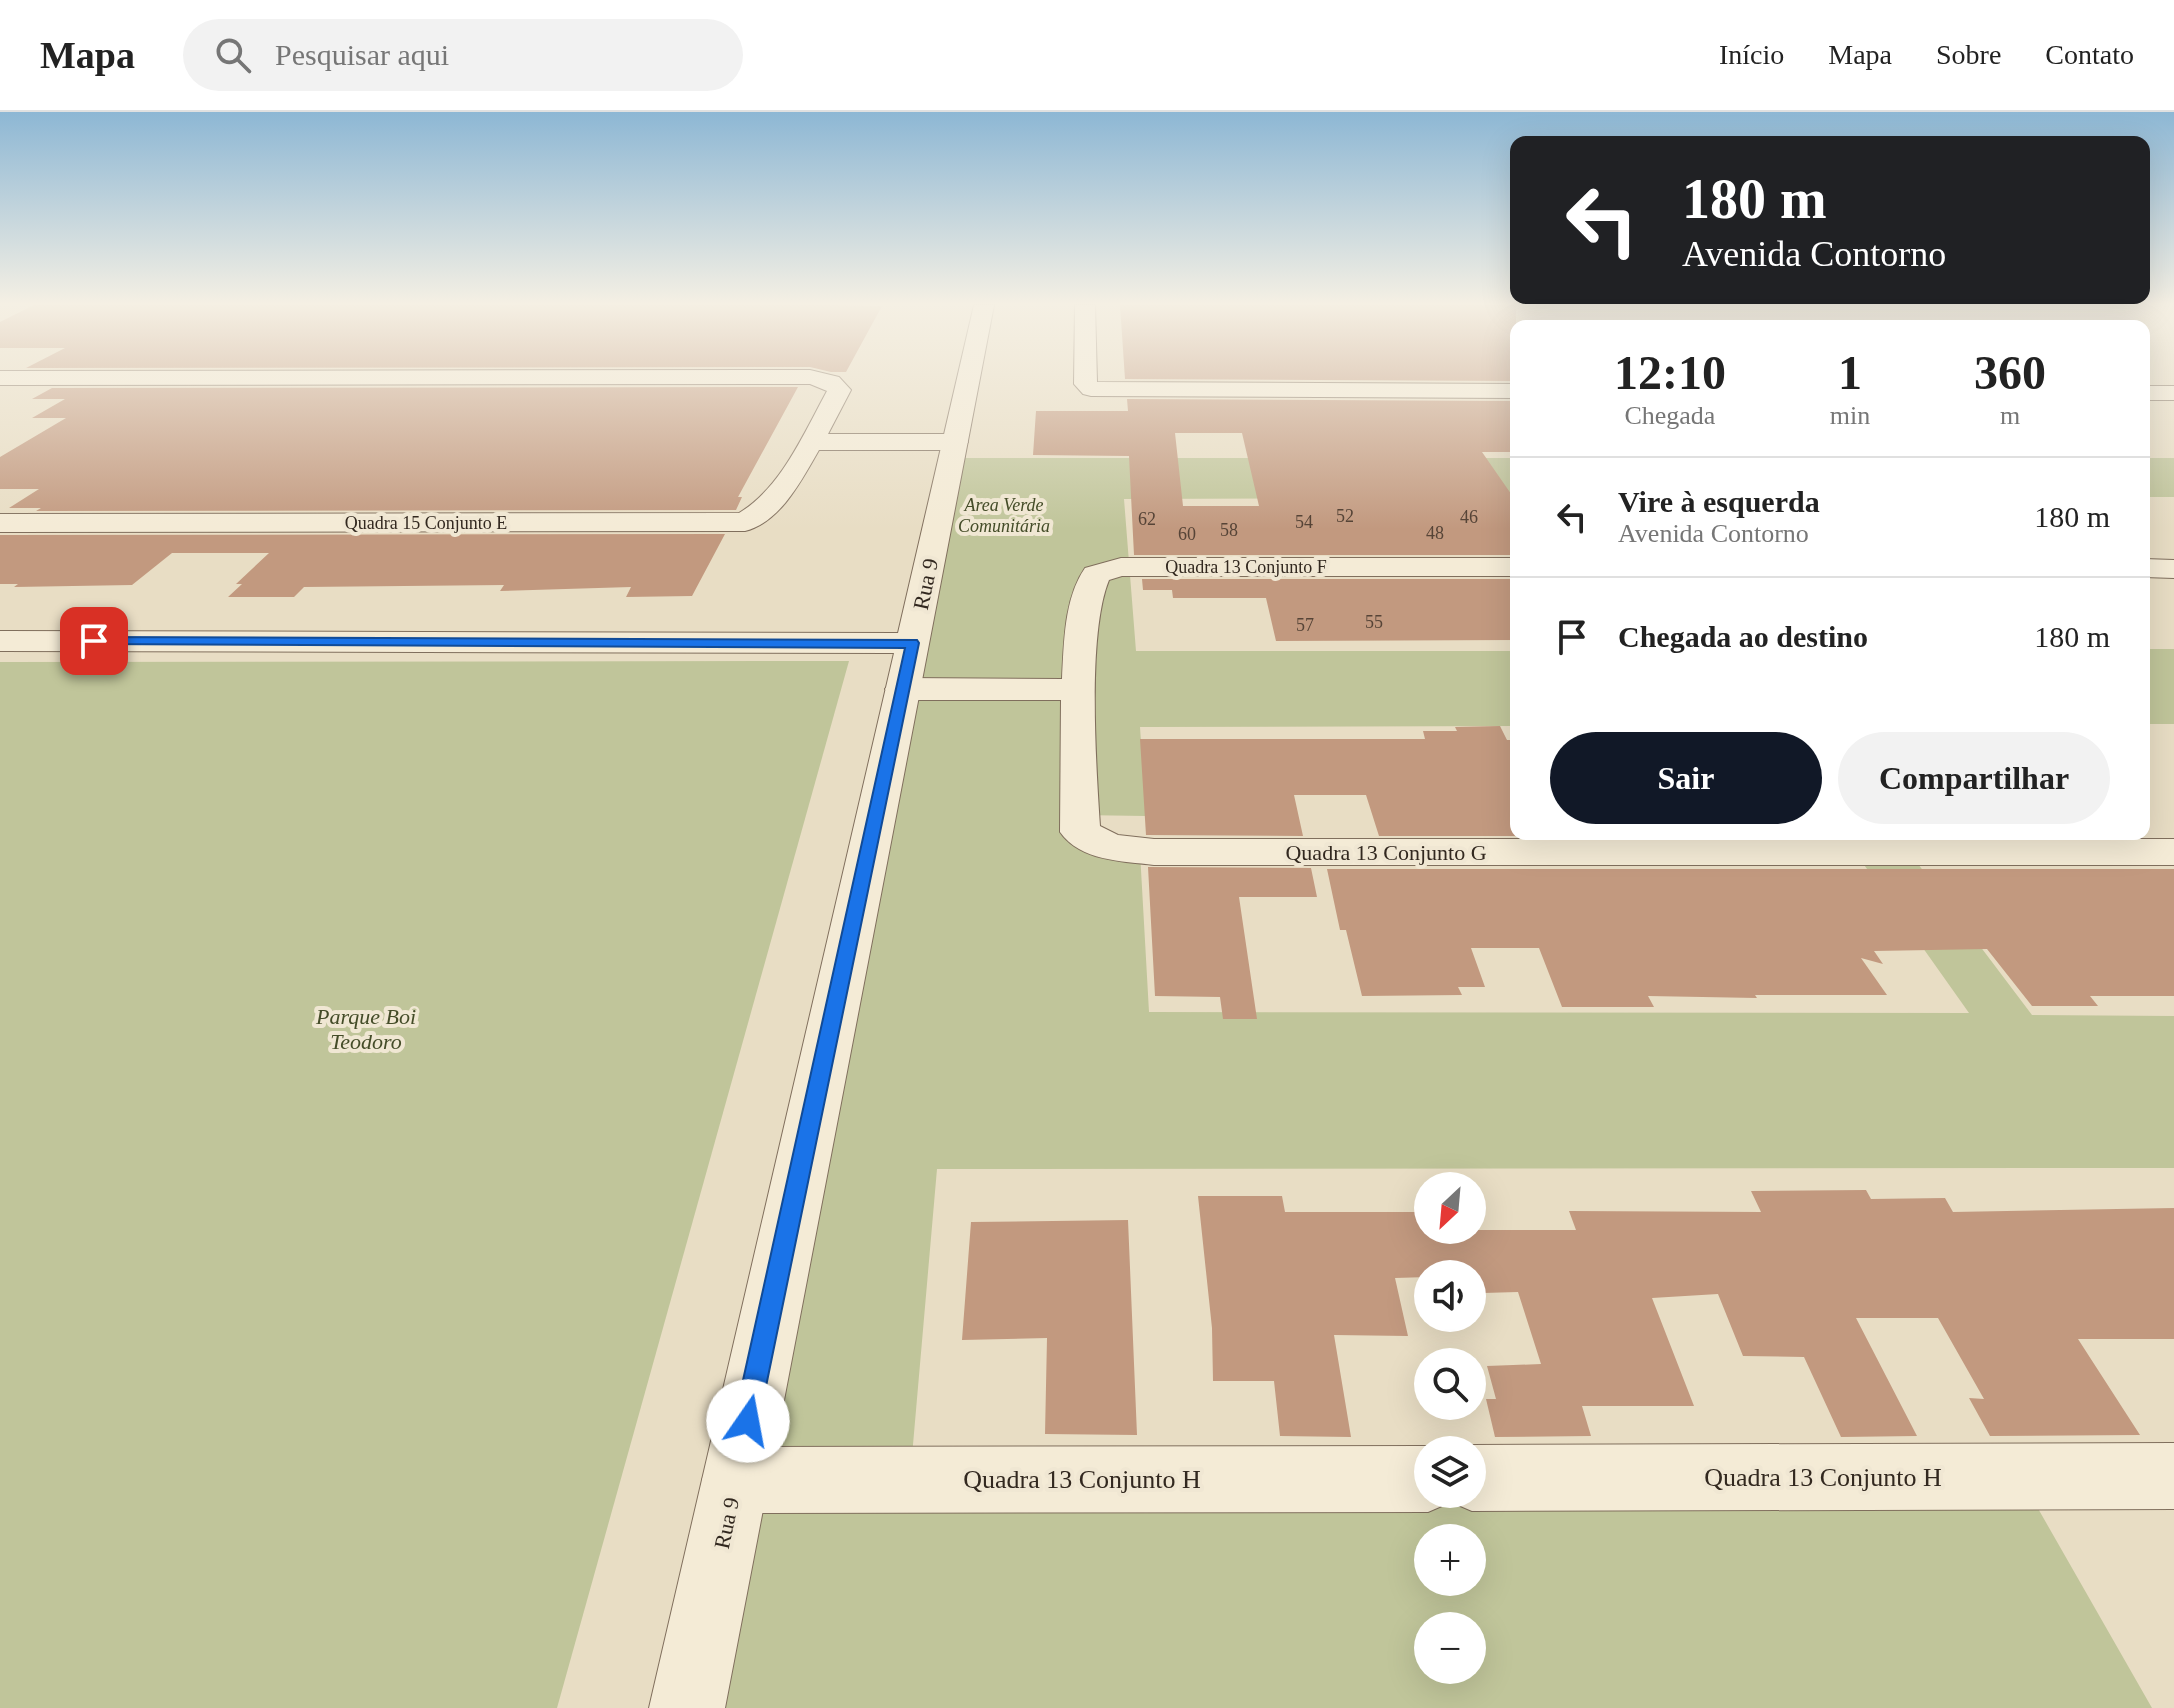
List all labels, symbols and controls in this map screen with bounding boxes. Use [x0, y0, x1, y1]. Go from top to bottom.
search box [183, 19, 743, 91]
icon: search [211, 33, 255, 77]
text: Mapa [40, 34, 135, 76]
text: Pesquisar aqui [275, 38, 449, 71]
text: Início [1719, 39, 1784, 70]
text: Mapa [1828, 39, 1892, 70]
text: Sobre [1936, 39, 2001, 70]
text: Contato [2045, 39, 2134, 70]
icon: left [1550, 168, 1654, 272]
text: 180 m [1682, 168, 1827, 230]
text: Avenida Contorno [1682, 234, 1946, 274]
text: 12:10 [1614, 346, 1726, 399]
text: 1 [1838, 346, 1862, 399]
text: 360 [1974, 346, 2046, 399]
text: Chegada [1624, 401, 1715, 430]
text: min [1830, 401, 1870, 430]
text: m [2000, 401, 2020, 430]
text: Vire à esquerda [1618, 485, 1820, 518]
park label: Area Verde Comunitária [958, 495, 1050, 536]
icon: left [1550, 495, 1594, 539]
text: 180 m [2034, 500, 2110, 533]
house number: 52 [1336, 506, 1354, 526]
house number: 46 [1460, 507, 1478, 527]
house number: 62 [1138, 509, 1156, 529]
house number: 54 [1295, 512, 1313, 532]
street label: Quadra 15 Conjunto E [345, 513, 507, 533]
text: Avenida Contorno [1618, 519, 1809, 548]
house number: 58 [1220, 520, 1238, 540]
house number: 48 [1426, 523, 1444, 543]
house number: 60 [1178, 524, 1196, 544]
street label: Rua 9 [908, 556, 943, 612]
street label: Quadra 13 Conjunto F [1165, 557, 1327, 577]
pin [60, 607, 128, 675]
house number: 55 [1365, 612, 1383, 632]
house number: 57 [1296, 615, 1314, 635]
icon: arrive [1550, 615, 1594, 659]
icon: arrive [72, 619, 116, 663]
text: Chegada ao destino [1618, 620, 1868, 653]
text: 180 m [2034, 620, 2110, 653]
button: Sair [1550, 732, 1822, 824]
button: Compartilhar [1838, 732, 2110, 824]
street label: Quadra 13 Conjunto G [1285, 840, 1487, 865]
park label: Parque Boi Teodoro [315, 1004, 416, 1054]
north arrow [1414, 1172, 1486, 1244]
map controls [1414, 1172, 1486, 1684]
button: sound [1414, 1260, 1486, 1332]
button: search [1414, 1348, 1486, 1420]
position arrow [706, 1379, 790, 1463]
button: layers [1414, 1436, 1486, 1508]
street label: Quadra 13 Conjunto H [1704, 1463, 1942, 1492]
street label: Quadra 13 Conjunto H [963, 1465, 1201, 1494]
street label: Rua 9 [709, 1495, 744, 1551]
button: + [1414, 1524, 1486, 1596]
button: − [1414, 1612, 1486, 1684]

